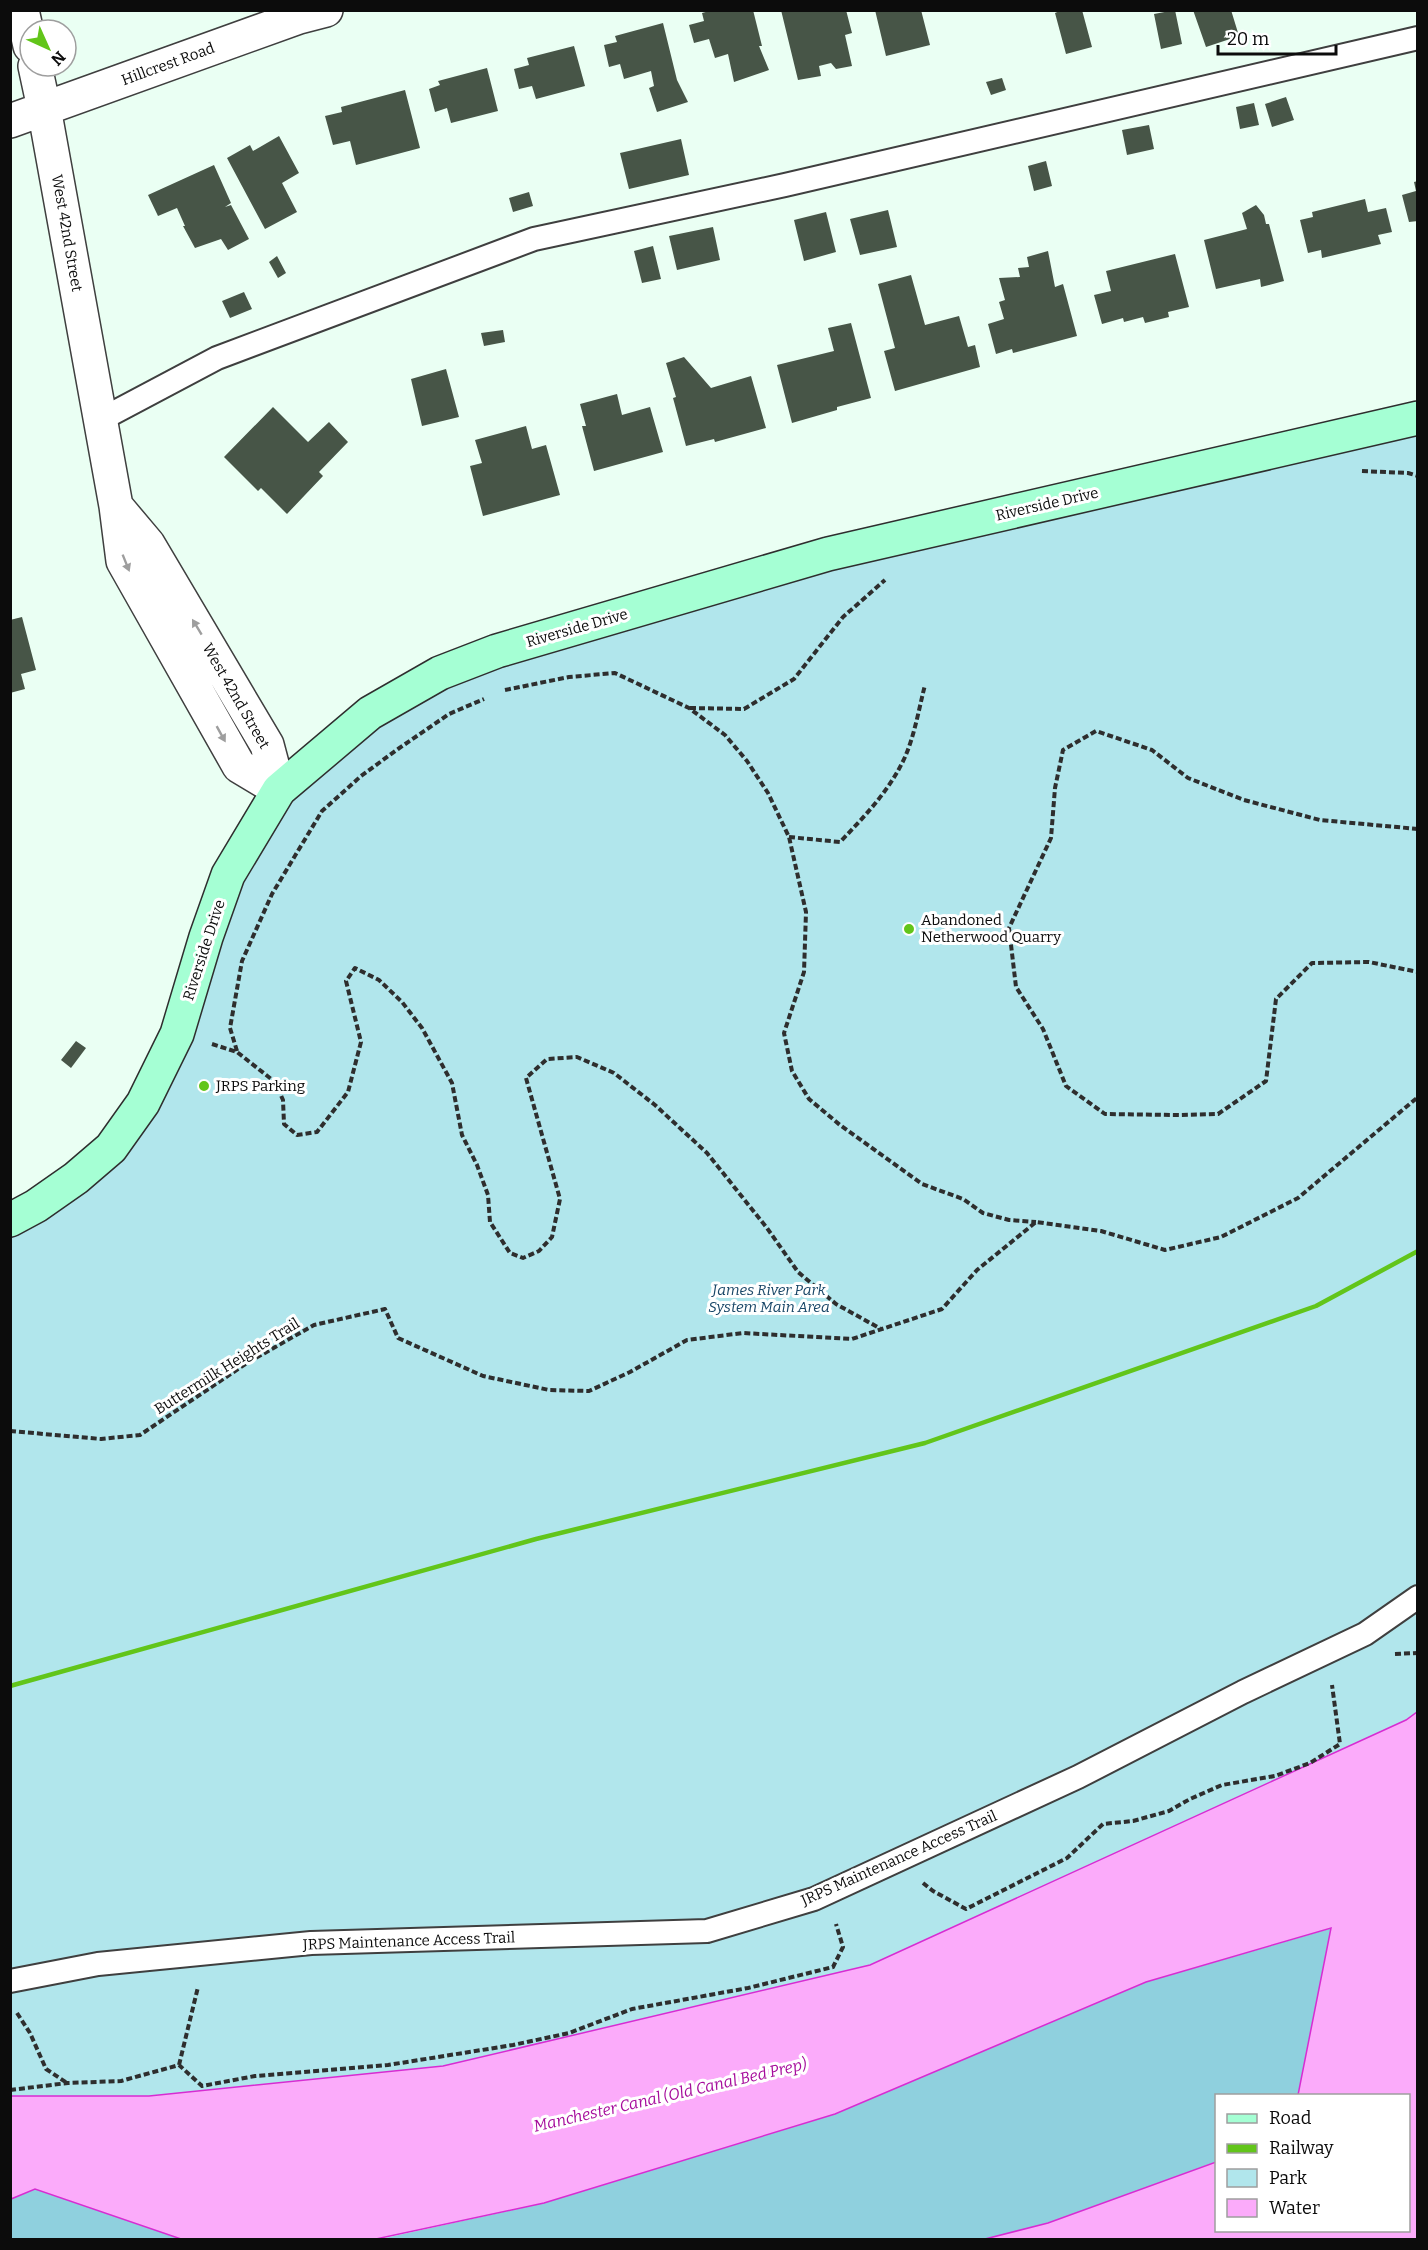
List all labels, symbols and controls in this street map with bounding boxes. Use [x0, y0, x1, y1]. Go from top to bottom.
north arrow [18, 18, 78, 78]
scale bar [1218, 18, 1336, 56]
text: 20 m [1227, 28, 1269, 50]
street label: Hillcrest Road [119, 39, 217, 89]
text: N [47, 47, 69, 69]
street label: West 42nd Street [48, 173, 86, 294]
street label: Riverside Drive [994, 483, 1100, 525]
one-way arrow [121, 555, 131, 573]
street label: Riverside Drive [524, 605, 630, 651]
one-way arrow [191, 619, 202, 635]
street label: West 42nd Street [199, 640, 274, 752]
one-way arrow [216, 726, 226, 743]
street label: Riverside Drive [179, 897, 229, 1003]
place label: Abandoned Netherwood Quarry [921, 911, 1061, 946]
marker: Abandoned Netherwood Quarry [902, 922, 916, 936]
place label: JRPS Parking [215, 1077, 305, 1095]
marker: JRPS Parking [197, 1079, 211, 1093]
park label: James River Park System Main Area [708, 1281, 830, 1316]
street label: Buttermilk Heights Trail [151, 1314, 303, 1418]
street label: JRPS Maintenance Access Trail [797, 1807, 1000, 1910]
street label: JRPS Maintenance Access Trail [302, 1928, 515, 1954]
water label: Manchester Canal (Old Canal Bed Prep) [532, 2054, 809, 2136]
legend [1215, 2094, 1410, 2232]
text: Road [1269, 2107, 1312, 2129]
text: Railway [1269, 2137, 1334, 2159]
text: Park [1269, 2167, 1308, 2189]
text: Water [1269, 2197, 1320, 2219]

